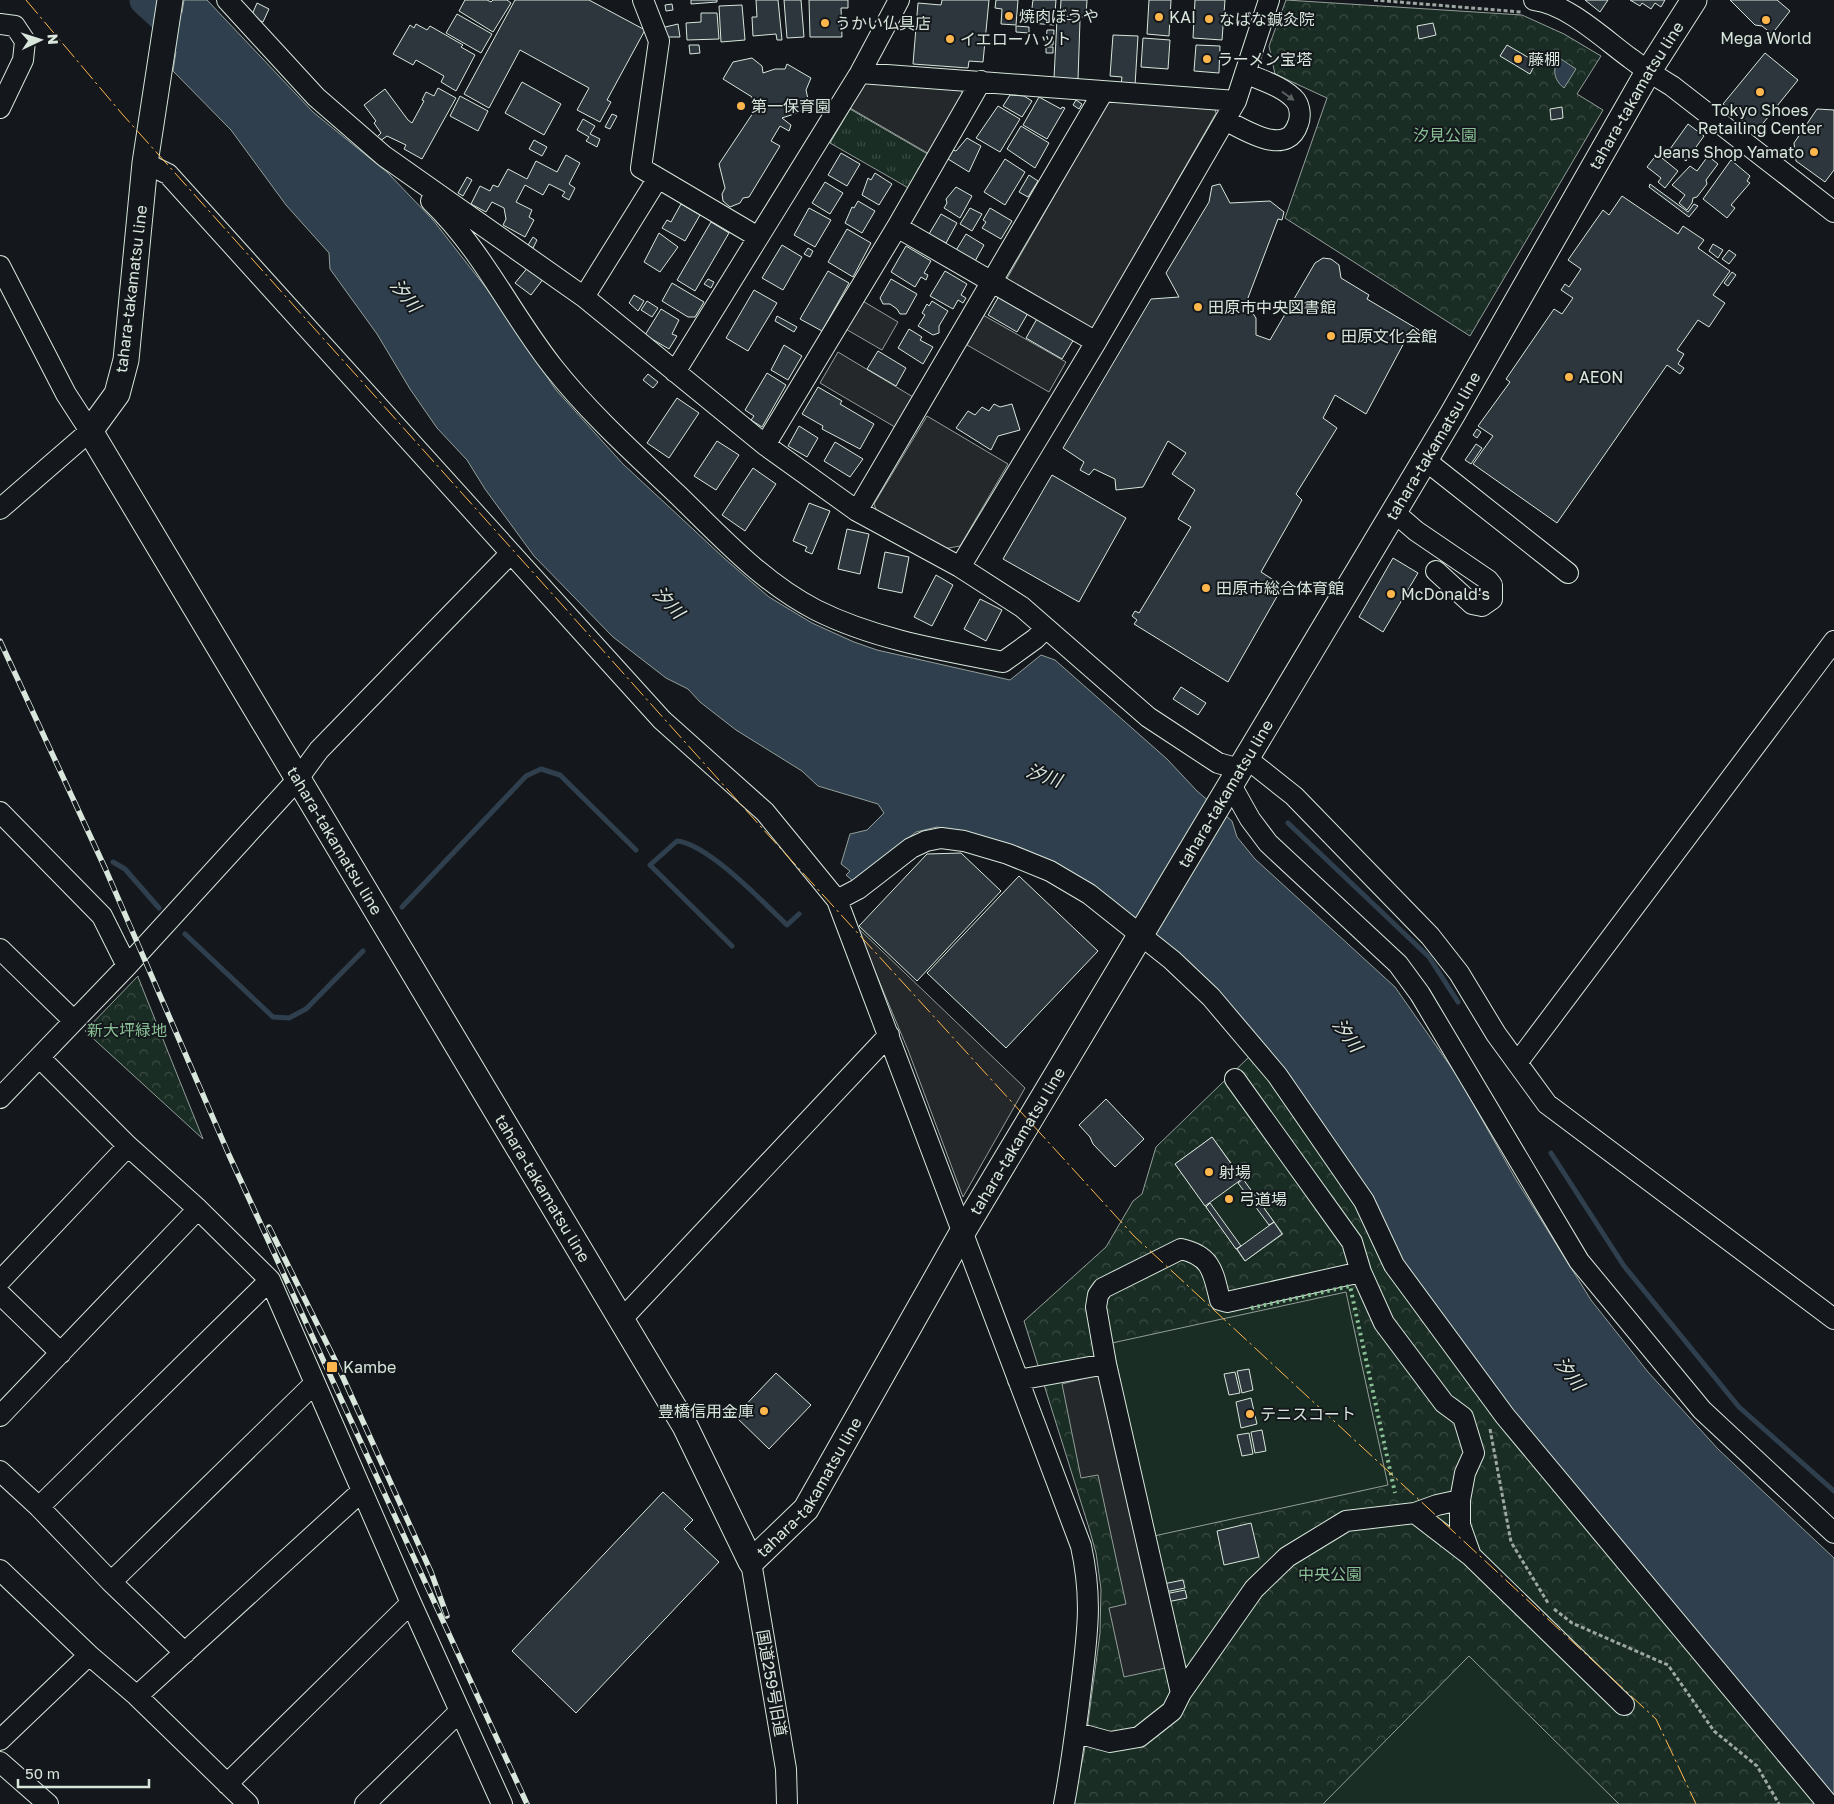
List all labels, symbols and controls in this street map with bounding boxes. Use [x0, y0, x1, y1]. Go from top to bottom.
place label: 焼肉ぼうや [1019, 6, 1099, 26]
place label: KAI [1169, 7, 1196, 27]
place label: なばな鍼灸院 [1219, 9, 1315, 29]
marker: 焼肉ぼうや [1003, 10, 1015, 22]
marker: KAI [1153, 11, 1165, 23]
place label: うかい仏具店 [835, 13, 931, 33]
marker: なばな鍼灸院 [1203, 13, 1215, 25]
marker: Mega World [1760, 14, 1772, 26]
north arrow [15, 15, 65, 65]
marker: うかい仏具店 [819, 17, 831, 29]
street label: tahara-takamatsu line [1584, 17, 1688, 173]
place label: Mega World [1720, 28, 1812, 48]
place label: イエローハット [960, 29, 1072, 49]
text: N [45, 33, 62, 45]
marker: イエローハット [944, 33, 956, 45]
place label: ラーメン宝塔 [1217, 49, 1312, 69]
place label: 藤棚 [1528, 49, 1560, 69]
marker: ラーメン宝塔 [1201, 53, 1213, 65]
marker: 藤棚 [1512, 53, 1524, 65]
marker: Tokyo Shoes Retailing Center [1754, 86, 1766, 98]
one-way arrow [1281, 90, 1294, 101]
place label: 第一保育園 [751, 96, 831, 116]
marker: 第一保育園 [735, 100, 747, 112]
place label: Tokyo Shoes Retailing Center [1698, 100, 1822, 138]
park label: 汐見公園 [1413, 125, 1477, 145]
place label: Jeans Shop Yamato [1654, 142, 1804, 162]
marker: Jeans Shop Yamato [1808, 146, 1820, 158]
street label: tahara-takamatsu line [111, 204, 151, 374]
water label: 汐川 [386, 274, 427, 317]
place label: 田原市中央図書館 [1208, 297, 1336, 317]
marker: 田原市中央図書館 [1192, 301, 1204, 313]
place label: 田原文化会館 [1341, 326, 1437, 346]
marker: 田原文化会館 [1325, 330, 1337, 342]
place label: AEON [1579, 367, 1623, 387]
street label: tahara-takamatsu line [1381, 368, 1485, 524]
marker: AEON [1563, 371, 1575, 383]
place label: 田原市総合体育館 [1216, 578, 1344, 598]
water label: 汐川 [649, 581, 691, 624]
marker: 田原市総合体育館 [1200, 582, 1212, 594]
place label: McDonald's [1401, 584, 1490, 604]
marker: McDonald's [1385, 588, 1397, 600]
street label: tahara-takamatsu line [1173, 716, 1277, 871]
water label: 汐川 [1023, 759, 1066, 792]
street label: tahara-takamatsu line [283, 763, 387, 918]
water label: 汐川 [1329, 1014, 1369, 1058]
park label: 新大坪緑地 [87, 1020, 167, 1040]
street label: tahara-takamatsu line [965, 1063, 1069, 1219]
street label: tahara-takamatsu line [491, 1110, 595, 1266]
place label: 射場 [1219, 1162, 1251, 1182]
marker: 射場 [1203, 1166, 1215, 1178]
place label: 弓道場 [1239, 1189, 1287, 1209]
marker: 弓道場 [1223, 1193, 1235, 1205]
water label: 汐川 [1550, 1352, 1591, 1396]
place label: Kambe [343, 1357, 396, 1377]
marker: Kambe [325, 1360, 339, 1374]
place label: 豊橋信用金庫 [658, 1401, 754, 1421]
place label: テニスコート [1260, 1404, 1356, 1424]
marker: 豊橋信用金庫 [758, 1405, 770, 1417]
marker: テニスコート [1244, 1408, 1256, 1420]
street label: tahara-takamatsu line [752, 1414, 866, 1561]
park label: 中央公園 [1298, 1564, 1362, 1584]
street label: 国道259号旧道 [753, 1628, 791, 1738]
scale bar [18, 1756, 149, 1788]
text: 50 m [25, 1764, 60, 1782]

